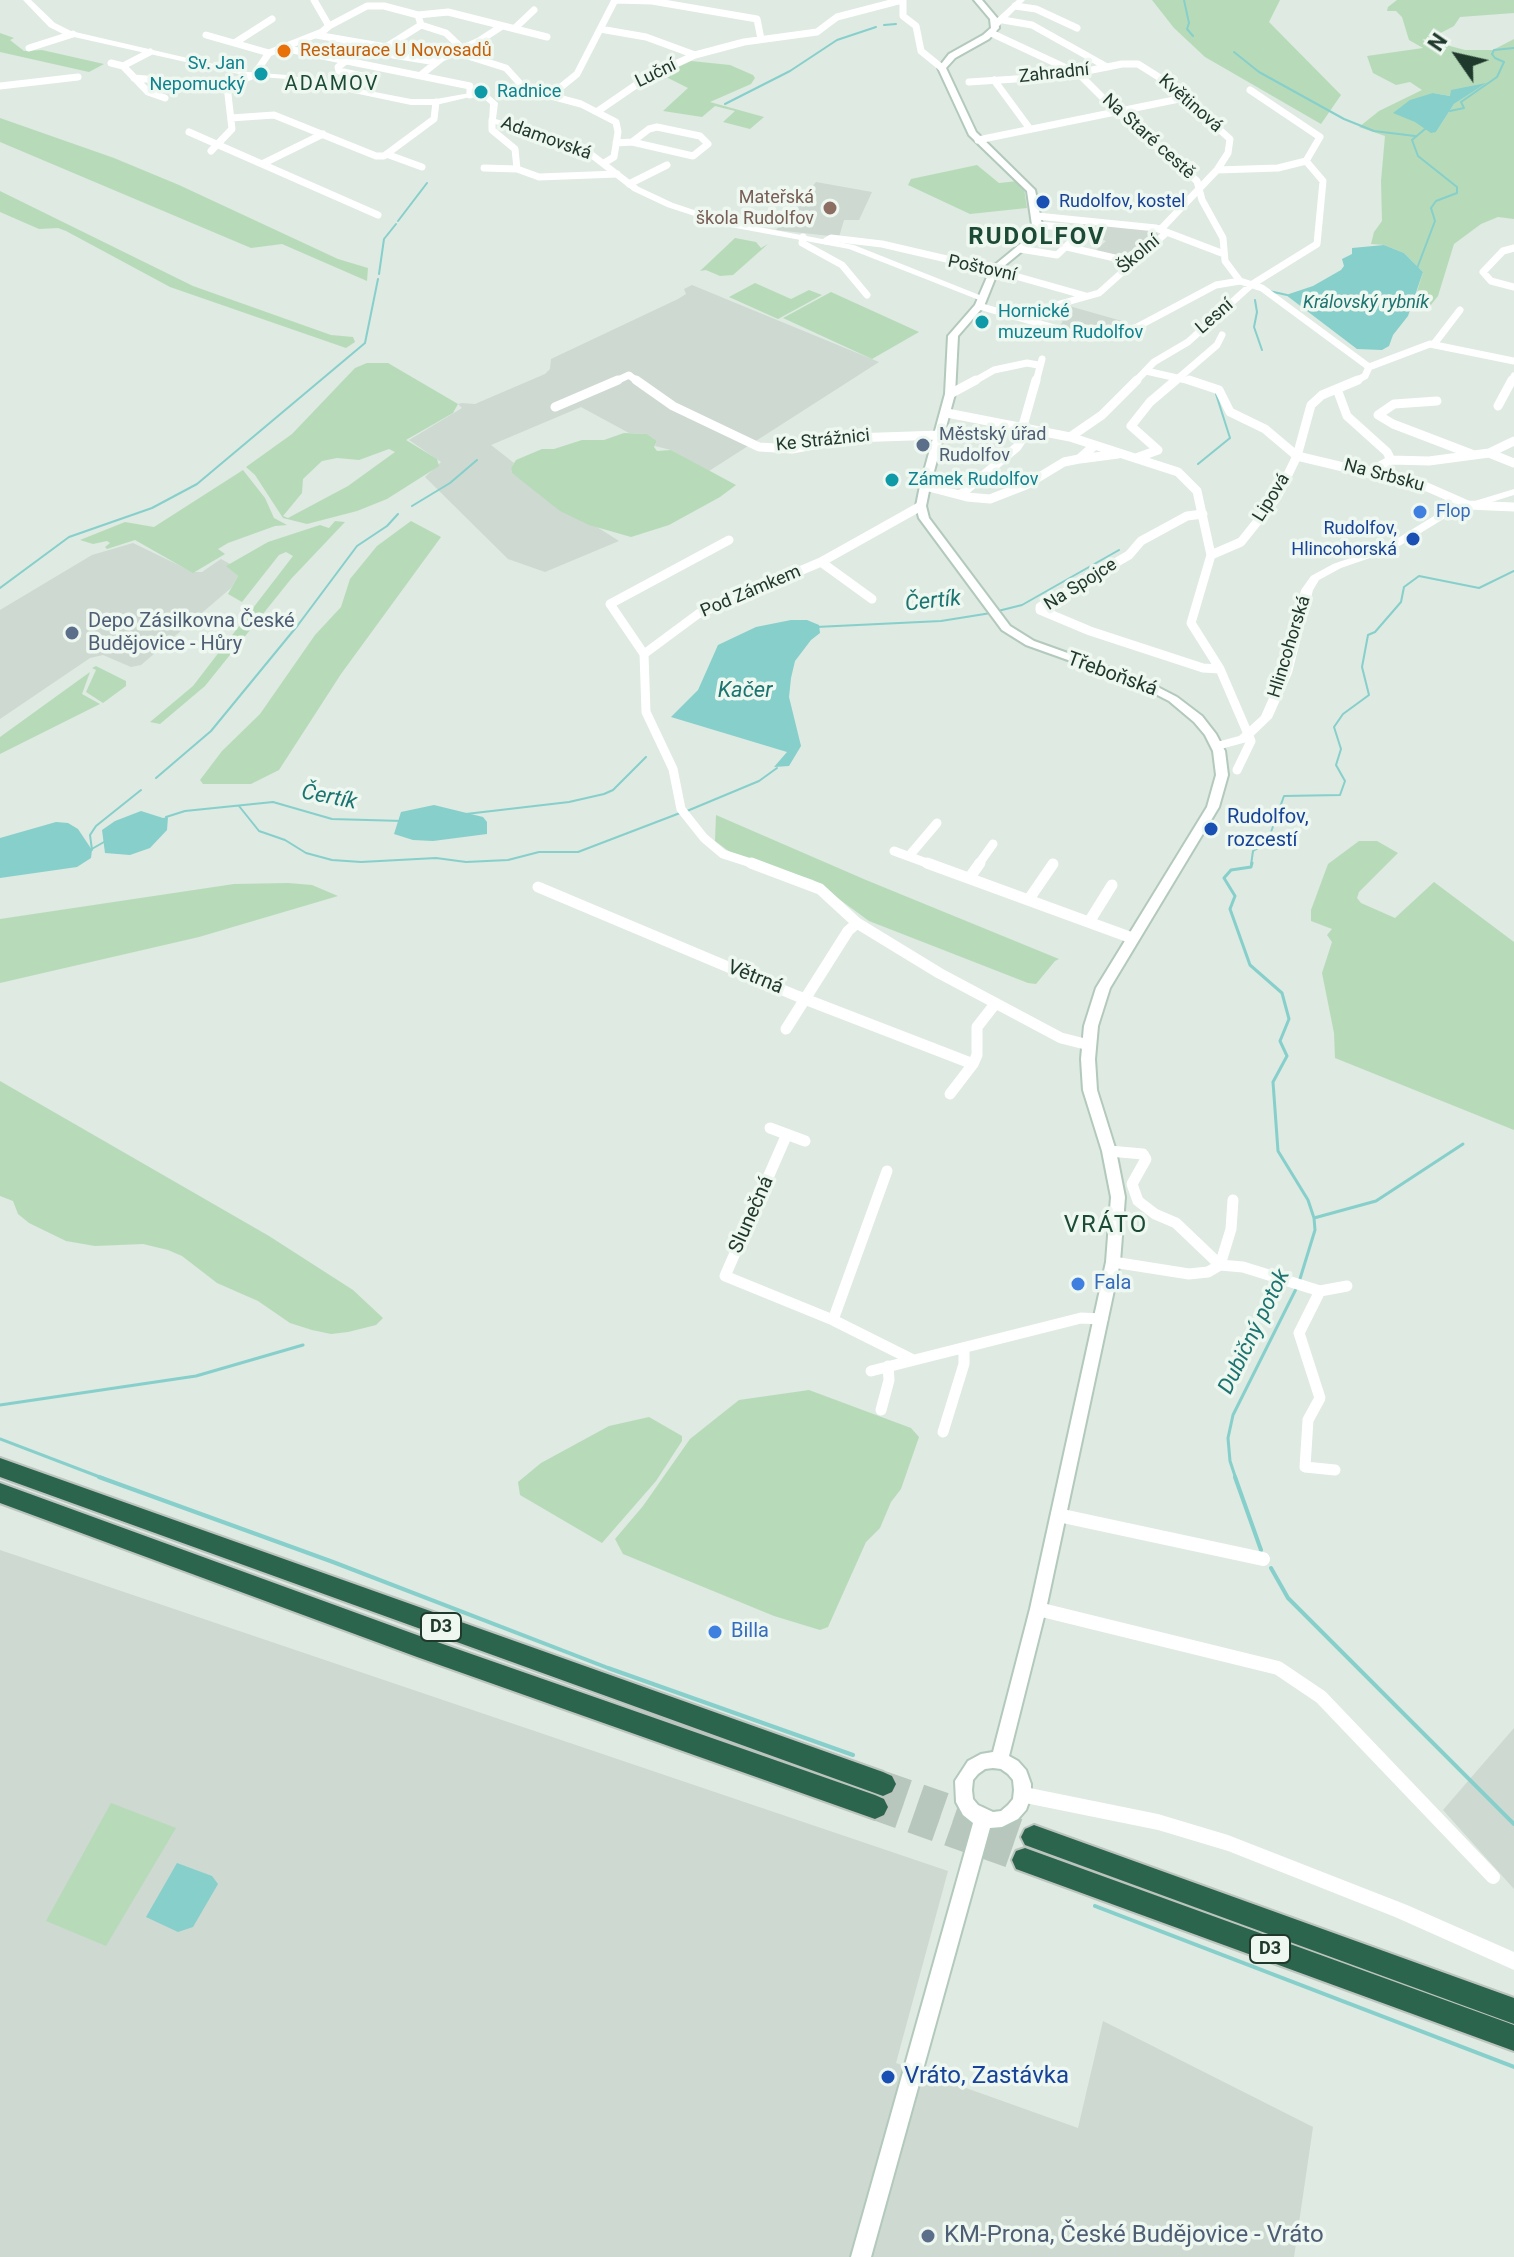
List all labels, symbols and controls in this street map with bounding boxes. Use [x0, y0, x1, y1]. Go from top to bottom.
north arrow [1418, 16, 1498, 96]
text: N [1423, 29, 1452, 56]
place label: Restaurace U Novosadů [300, 40, 492, 62]
marker: Restaurace U Novosadů [275, 42, 293, 60]
place label: Sv. Jan Nepomucký [149, 53, 245, 96]
street label: Luční [632, 55, 680, 93]
street label: Zahradní [1018, 60, 1090, 88]
marker: Sv. Jan Nepomucký [252, 65, 270, 83]
street label: Květinová [1154, 70, 1226, 138]
district label: ADAMOV [285, 73, 379, 97]
place label: Radnice [497, 81, 561, 103]
marker: Radnice [472, 83, 490, 101]
street label: Na Staré cestě [1097, 90, 1199, 184]
street label: Adamovská [498, 113, 594, 165]
place label: Mateřská škola Rudolfov [696, 187, 814, 230]
place label: Rudolfov, kostel [1059, 191, 1185, 213]
marker: Rudolfov, kostel [1034, 193, 1052, 211]
marker: Mateřská škola Rudolfov [821, 199, 839, 217]
district label: RUDOLFOV [968, 224, 1106, 252]
street label: Školní [1113, 231, 1165, 279]
street label: Poštovní [946, 251, 1018, 287]
water label: Královský rybník [1303, 292, 1429, 314]
street label: Lesní [1192, 295, 1238, 339]
place label: Hornické muzeum Rudolfov [998, 301, 1143, 344]
marker: Hornické muzeum Rudolfov [973, 313, 991, 331]
place label: Městský úřad Rudolfov [939, 424, 1046, 466]
street label: Ke Strážnici [775, 425, 871, 457]
marker: Městský úřad Rudolfov [914, 436, 932, 454]
street label: Na Srbsku [1341, 455, 1427, 497]
place label: Zámek Rudolfov [908, 469, 1038, 491]
street label: Lipová [1249, 470, 1295, 526]
marker: Zámek Rudolfov [883, 471, 901, 489]
place label: Flop [1436, 501, 1471, 523]
marker: Flop [1411, 503, 1429, 521]
place label: Rudolfov, Hlincohorská [1291, 518, 1397, 560]
marker: Rudolfov, Hlincohorská [1404, 530, 1422, 548]
street label: Na Spojce [1041, 554, 1121, 616]
street label: Pod Zámkem [698, 561, 804, 623]
water label: Čertík [904, 586, 962, 618]
street label: Hlincohorská [1264, 593, 1316, 701]
place label: Depo Zásilkovna České Budějovice - Hůry [88, 610, 295, 657]
marker: Depo Zásilkovna České Budějovice - Hůry [63, 624, 81, 642]
street label: Třeboňská [1064, 648, 1160, 702]
water label: Kačer [718, 678, 772, 704]
water label: Čertík [299, 780, 359, 816]
place label: Rudolfov, rozcestí [1227, 806, 1309, 853]
marker: Rudolfov, rozcestí [1202, 820, 1220, 838]
street label: Větrná [724, 956, 786, 1000]
street label: Slunečná [724, 1173, 780, 1257]
district label: VRÁTO [1064, 1212, 1148, 1240]
water label: Dubičný potok [1213, 1265, 1297, 1399]
place label: Fala [1094, 1272, 1131, 1296]
marker: Fala [1069, 1275, 1087, 1293]
road number: D3 [421, 1613, 461, 1641]
place label: Billa [731, 1620, 769, 1644]
marker: Billa [706, 1623, 724, 1641]
road number: D3 [1250, 1935, 1290, 1963]
place label: Vráto, Zastávka [904, 2063, 1069, 2091]
marker: Vráto, Zastávka [879, 2068, 897, 2086]
place label: KM-Prona, České Budějovice - Vráto [944, 2222, 1324, 2250]
marker: KM-Prona, České Budějovice - Vráto [919, 2227, 937, 2245]

